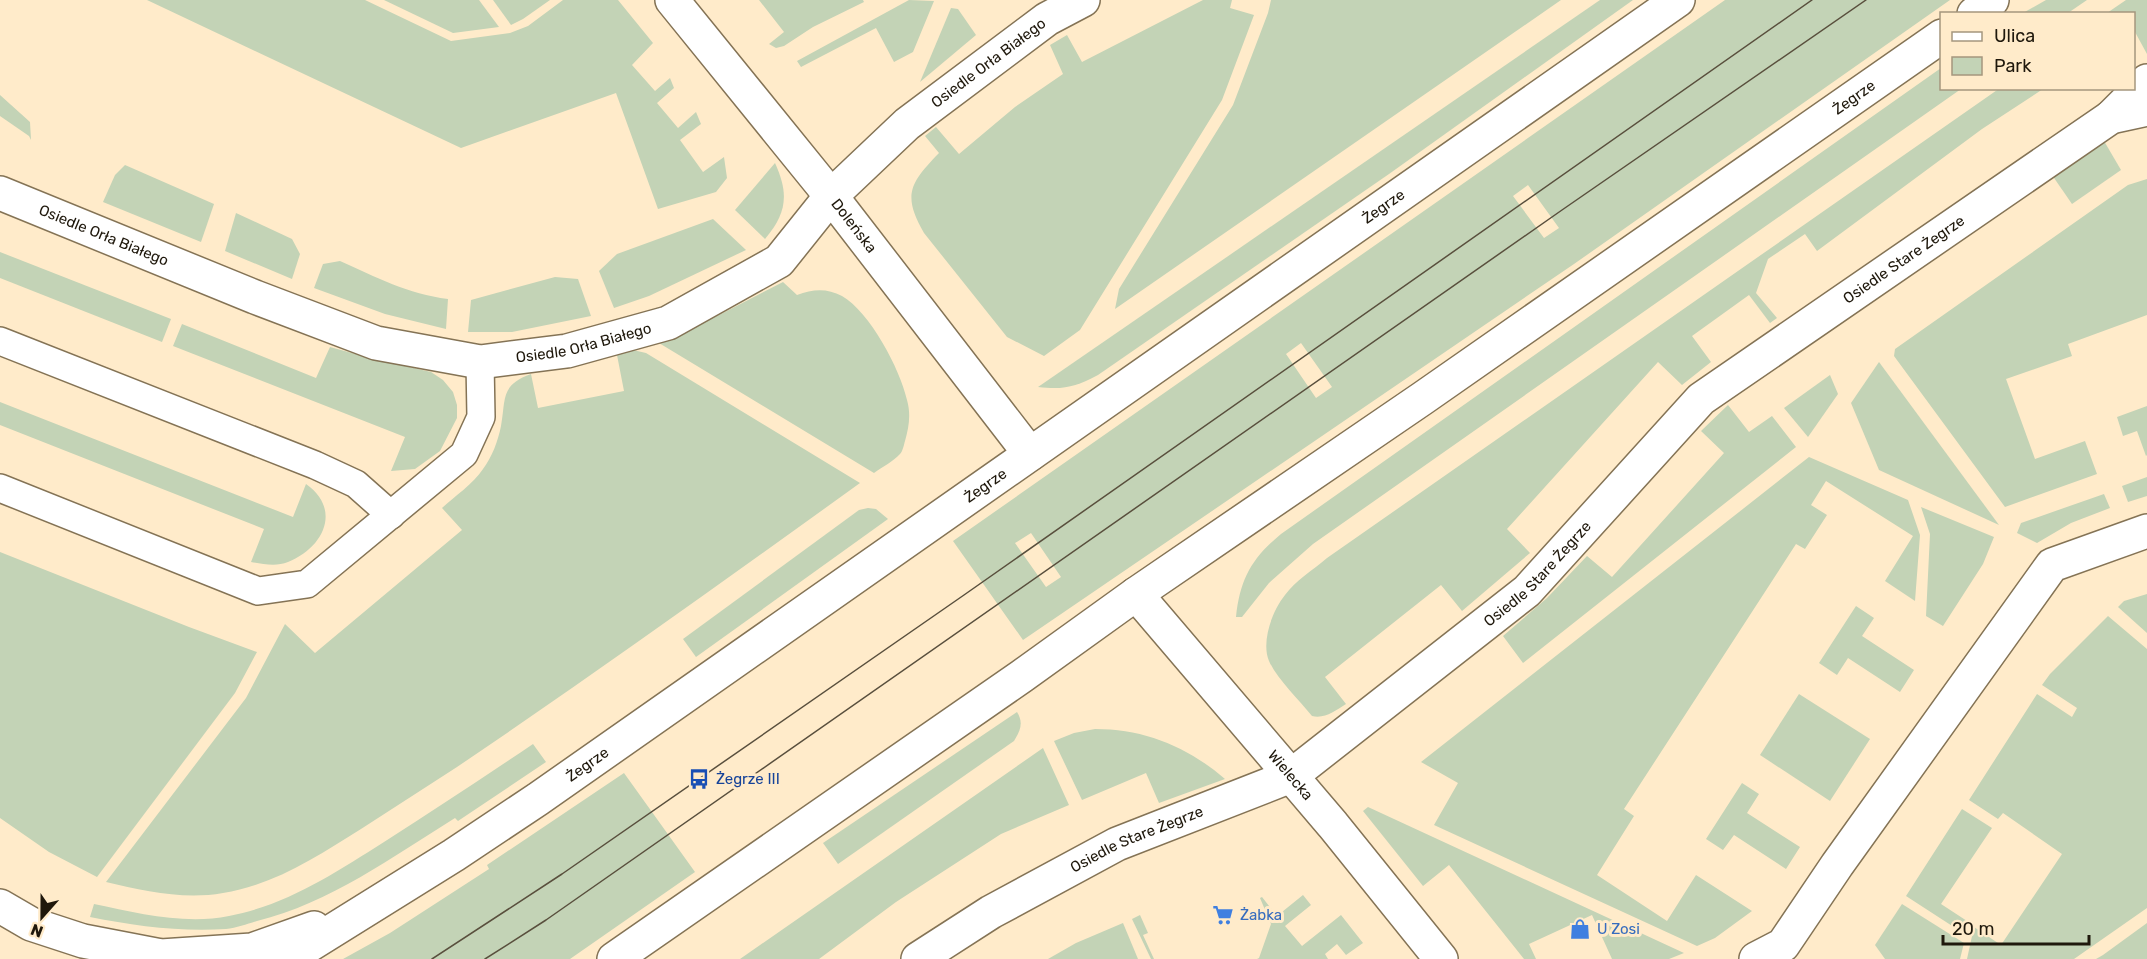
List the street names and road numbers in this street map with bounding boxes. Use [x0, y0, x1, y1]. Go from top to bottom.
street label: Osiedle Orła Białego [928, 14, 1049, 112]
street label: Żegrze [1829, 76, 1879, 118]
street label: Żegrze [1359, 185, 1408, 228]
street label: Doleńska [827, 195, 881, 256]
street label: Osiedle Orła Białego [36, 201, 171, 270]
street label: Osiedle Stare Żegrze [1840, 211, 1968, 308]
street label: Osiedle Orła Białego [515, 319, 653, 366]
street label: Żegrze [961, 464, 1010, 507]
street label: Osiedle Stare Żegrze [1480, 517, 1595, 630]
street label: Żegrze [563, 743, 612, 785]
street label: Wielecka [1264, 746, 1317, 804]
street label: Osiedle Stare Żegrze [1067, 802, 1206, 877]

